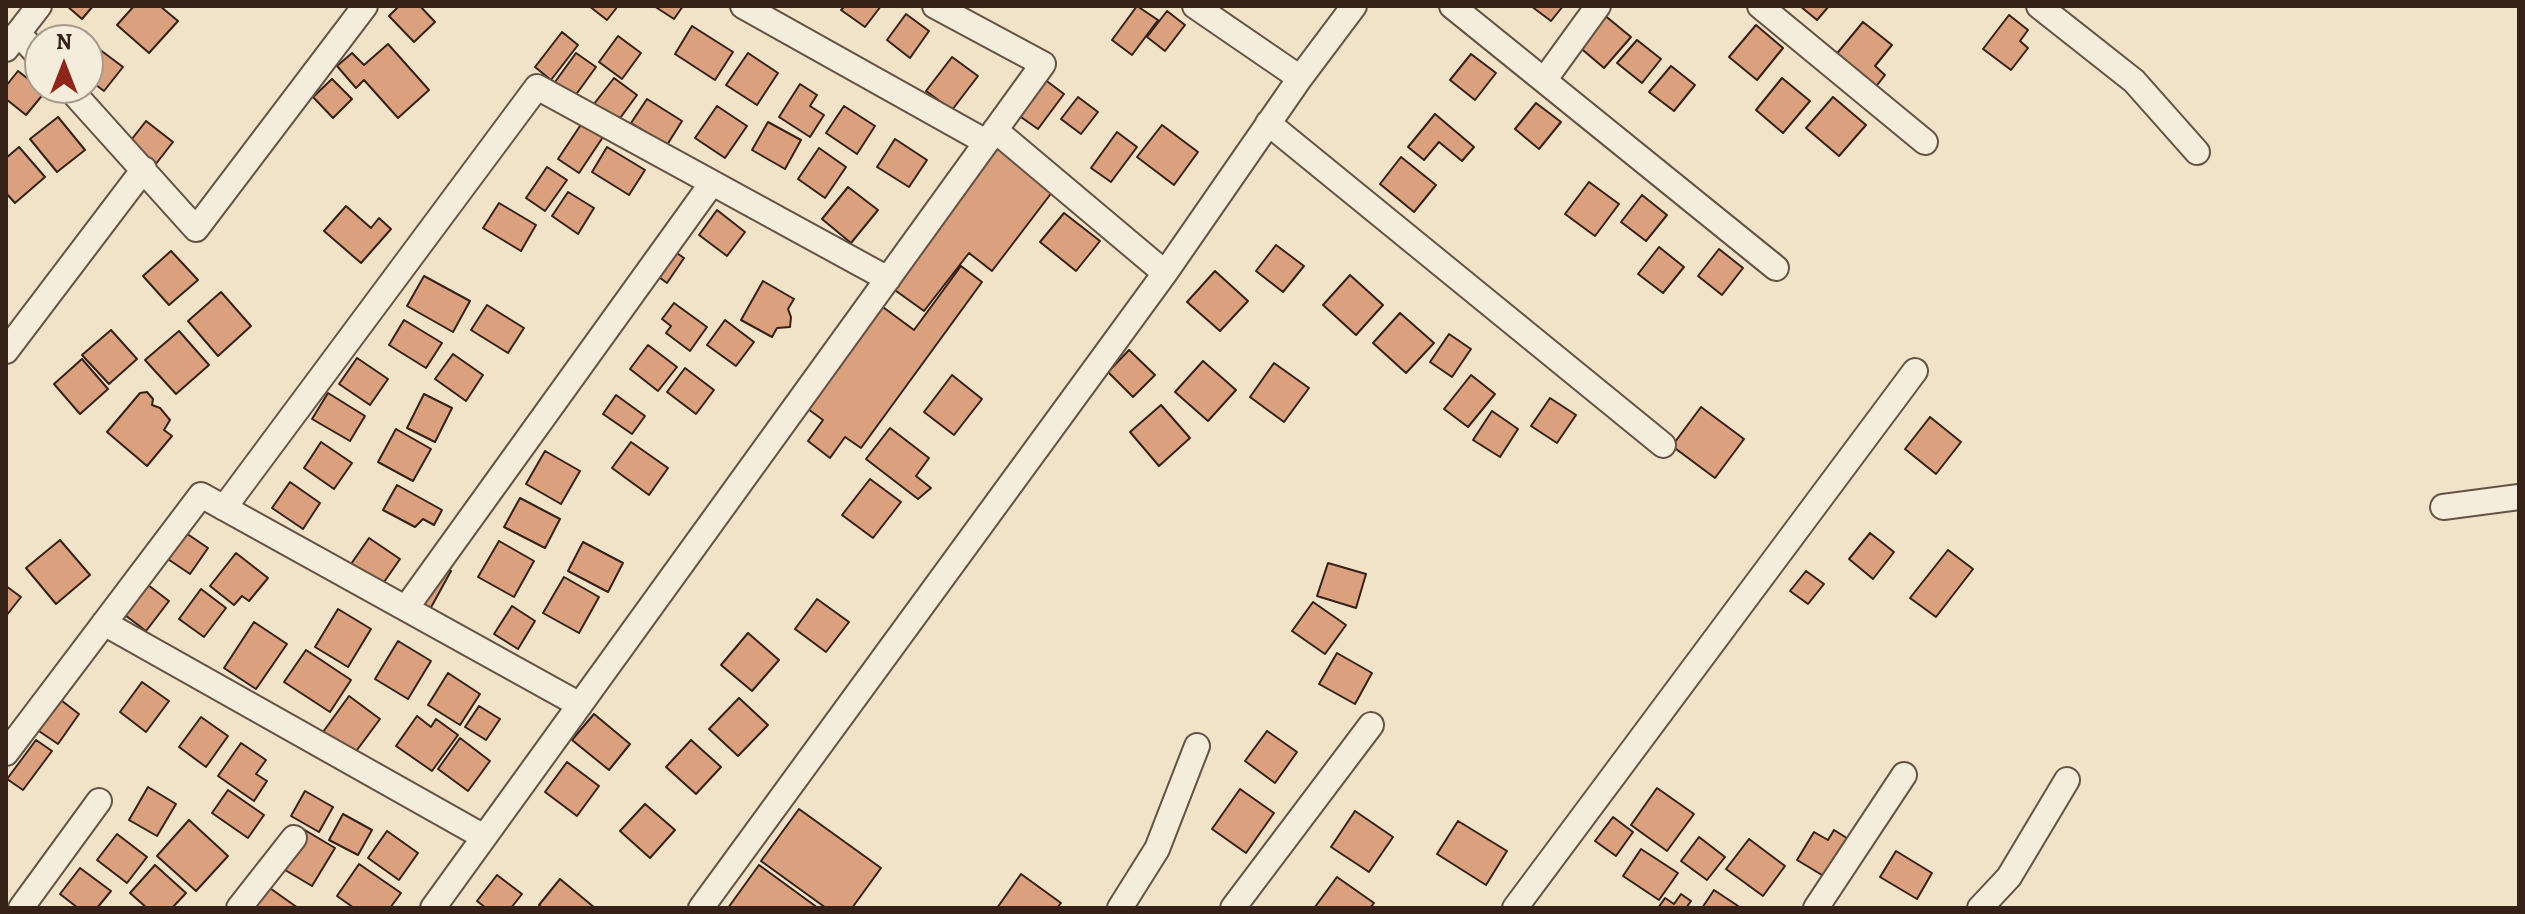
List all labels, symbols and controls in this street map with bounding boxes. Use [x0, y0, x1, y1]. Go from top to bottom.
north arrow [24, 24, 104, 104]
text: N [56, 27, 72, 57]

